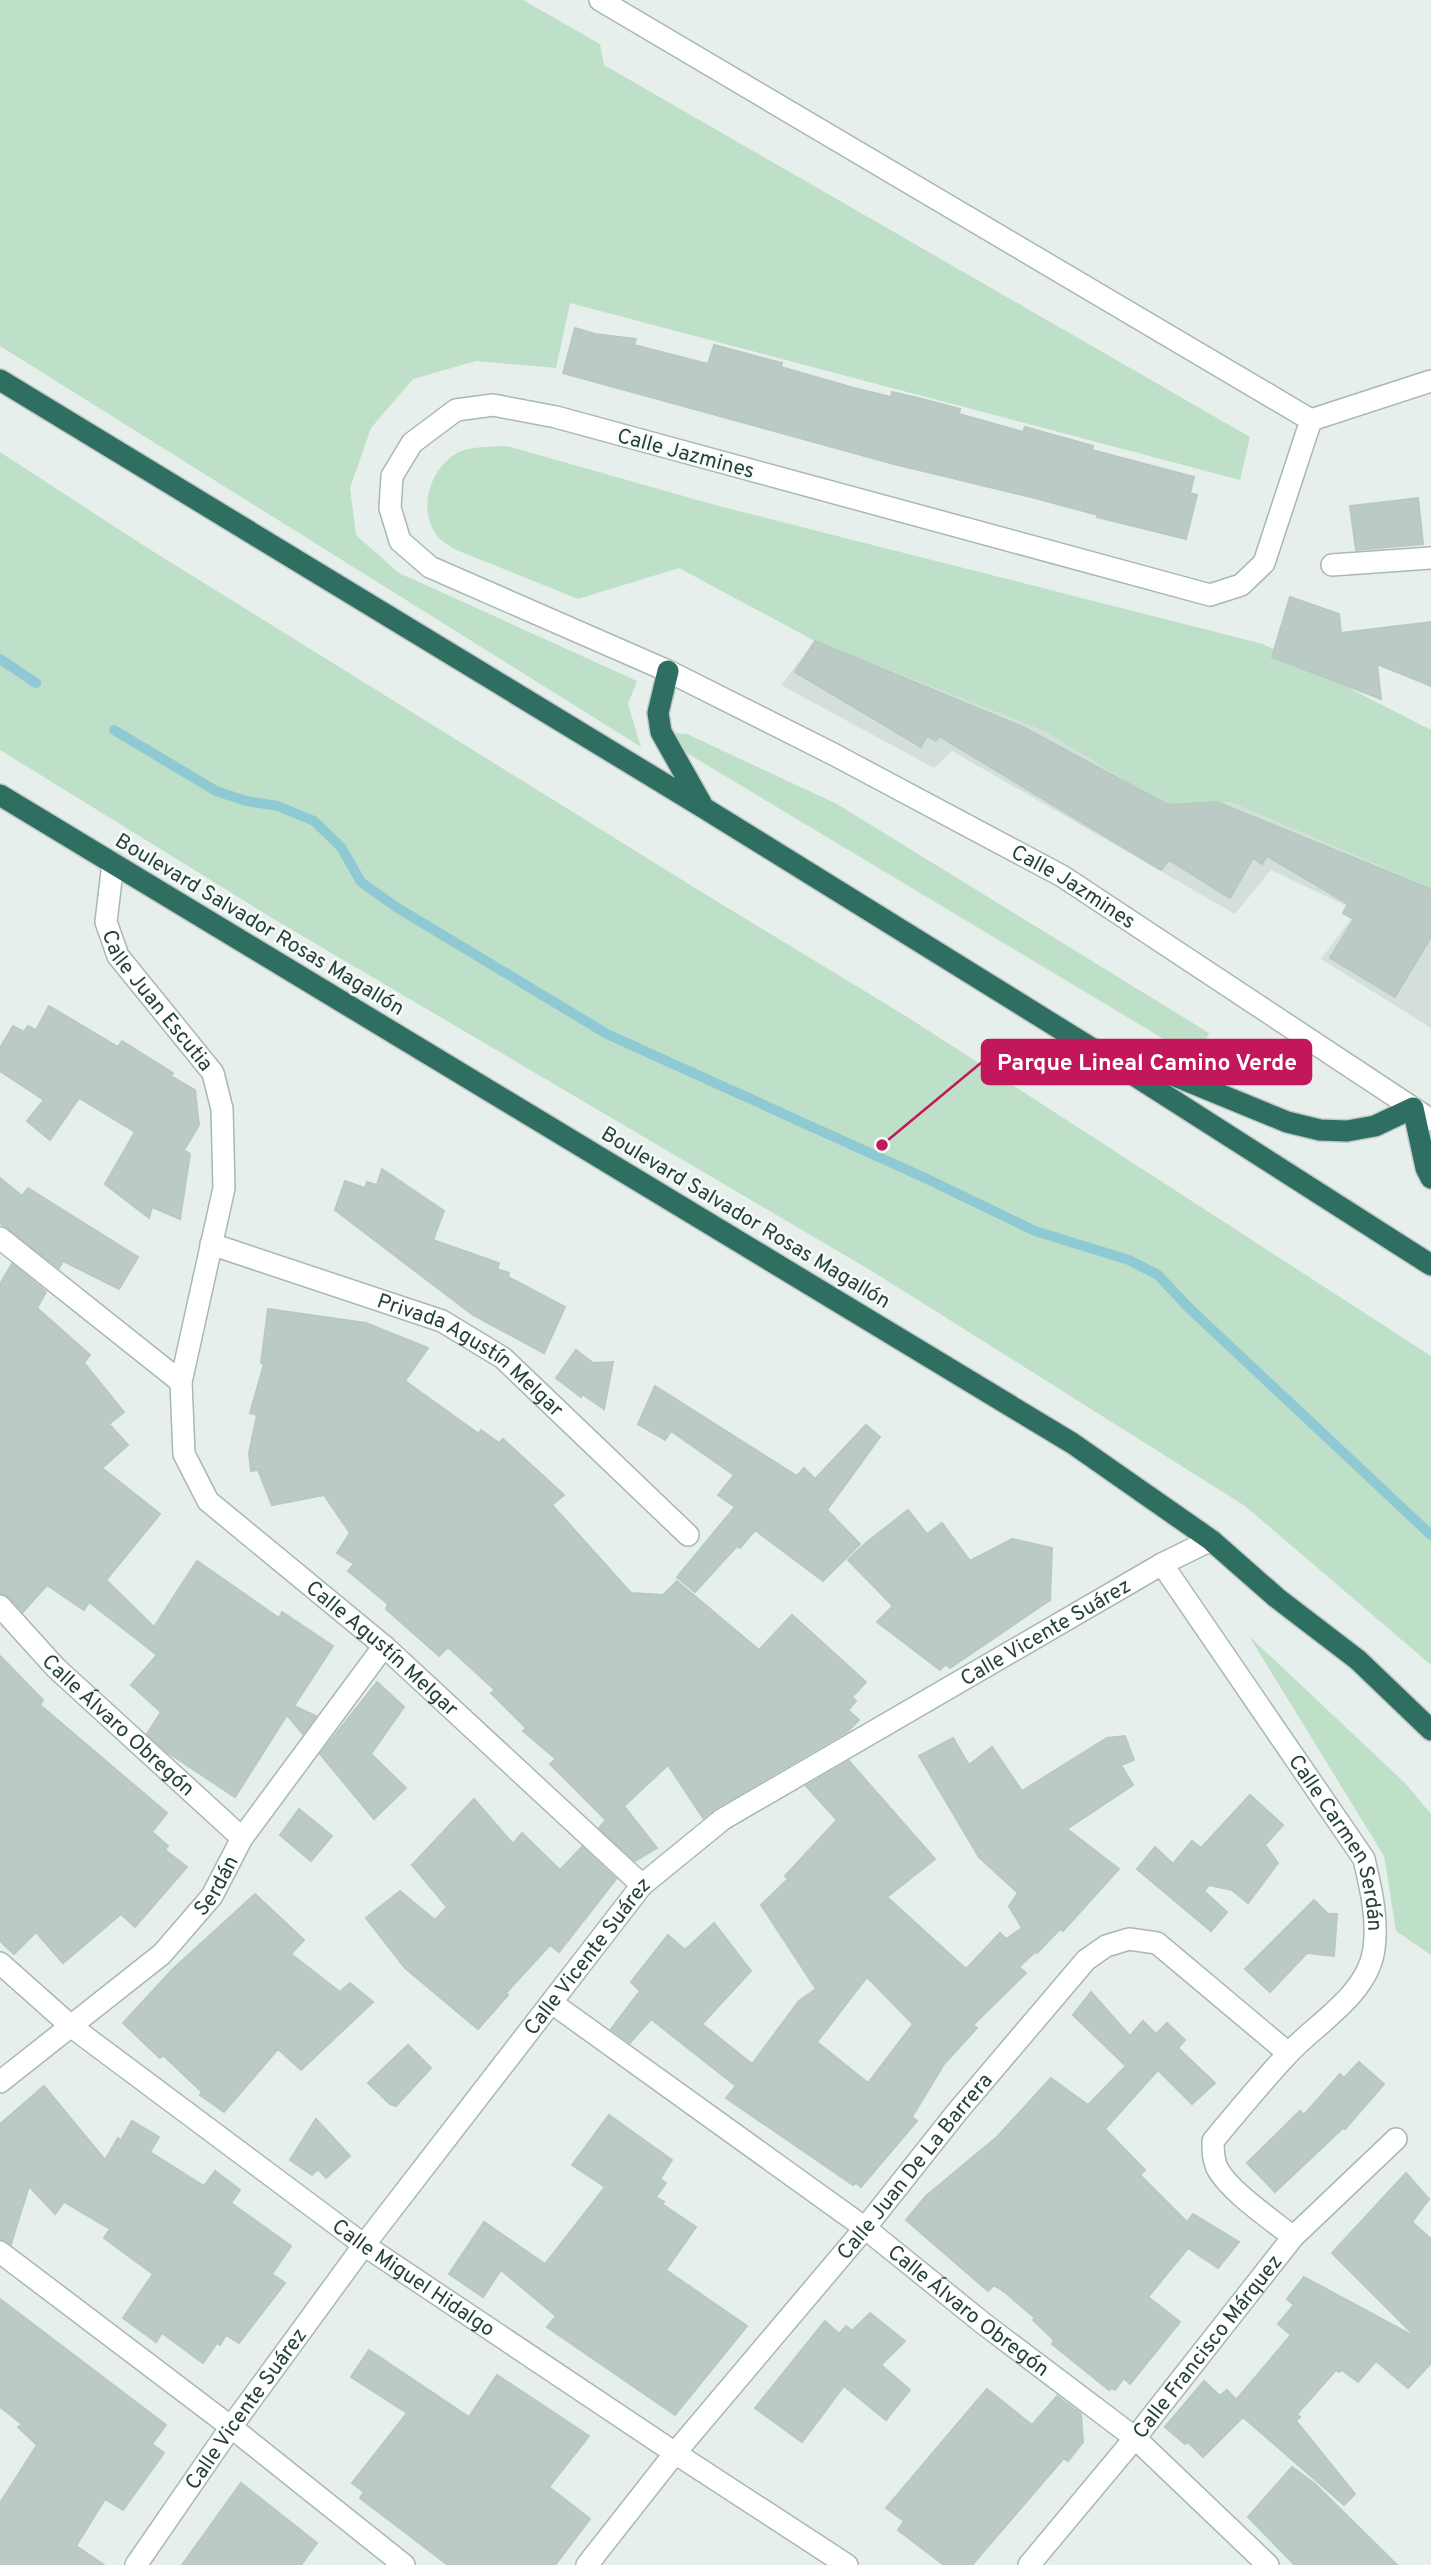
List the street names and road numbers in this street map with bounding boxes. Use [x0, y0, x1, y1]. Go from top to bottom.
street label: Calle Jazmines [614, 423, 757, 486]
street label: Boulevard Salvador Rosas Magallón [110, 828, 409, 1023]
street label: Calle Jazmines [1006, 839, 1140, 936]
street label: Calle Juan Escutia [95, 926, 218, 1077]
street label: Boulevard Salvador Rosas Magallón [596, 1121, 895, 1316]
street label: Privada Agustín Melgar [373, 1288, 568, 1424]
street label: Calle Vicente Suárez [956, 1573, 1136, 1693]
street label: Calle Agustín Melgar [300, 1575, 463, 1723]
street label: Calle Álvaro Obregón [35, 1649, 200, 1803]
street label: Calle Carmen Serdán [1281, 1750, 1387, 1932]
street label: Serdán [188, 1851, 246, 1923]
street label: Calle Vicente Suárez [519, 1872, 657, 2041]
street label: Calle Juan De La Barrera [832, 2068, 999, 2266]
street label: Calle Miguel Hidalgo [326, 2214, 499, 2344]
street label: Calle Álvaro Obregón [881, 2240, 1054, 2384]
street label: Calle Francisco Márquez [1127, 2250, 1289, 2445]
street label: Calle Vicente Suárez [180, 2323, 314, 2496]

